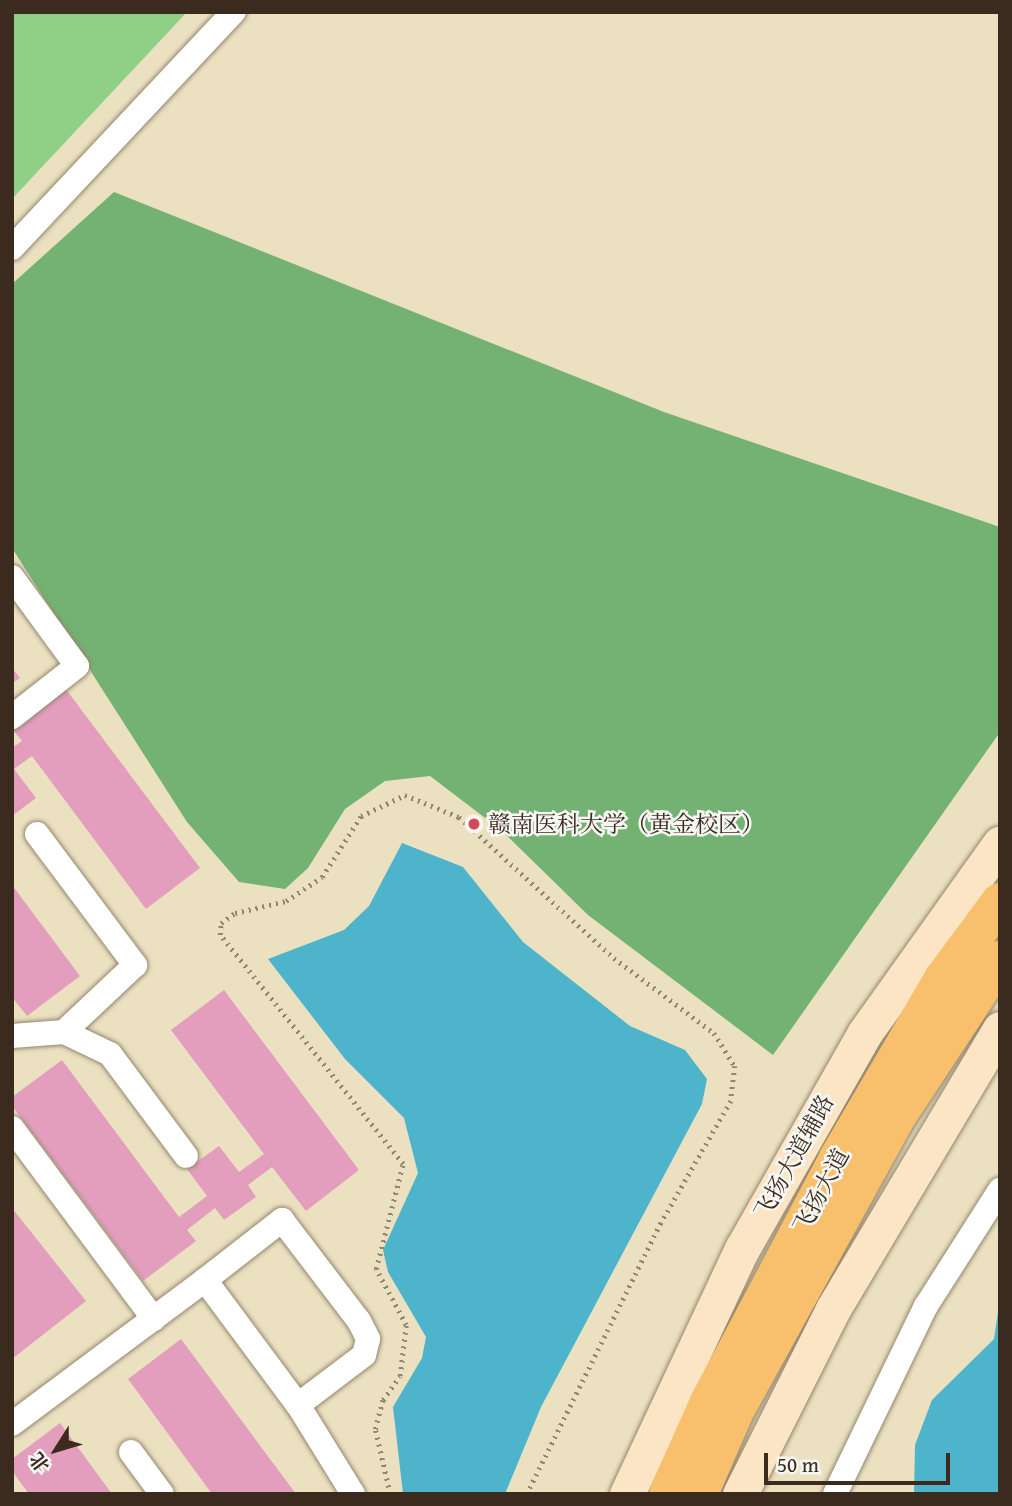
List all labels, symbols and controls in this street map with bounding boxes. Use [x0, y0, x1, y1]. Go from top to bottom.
place label: 赣南医科大学（黄金校区） [488, 810, 764, 838]
marker: 赣南医科大学（黄金校区） [466, 816, 482, 832]
street label: 飞扬大道辅路 [748, 1090, 840, 1224]
street label: 飞扬大道 [787, 1144, 855, 1238]
north arrow [21, 1415, 91, 1485]
scale bar [767, 1440, 953, 1484]
text: 北 [22, 1447, 56, 1479]
text: 50 m [777, 1449, 819, 1480]

